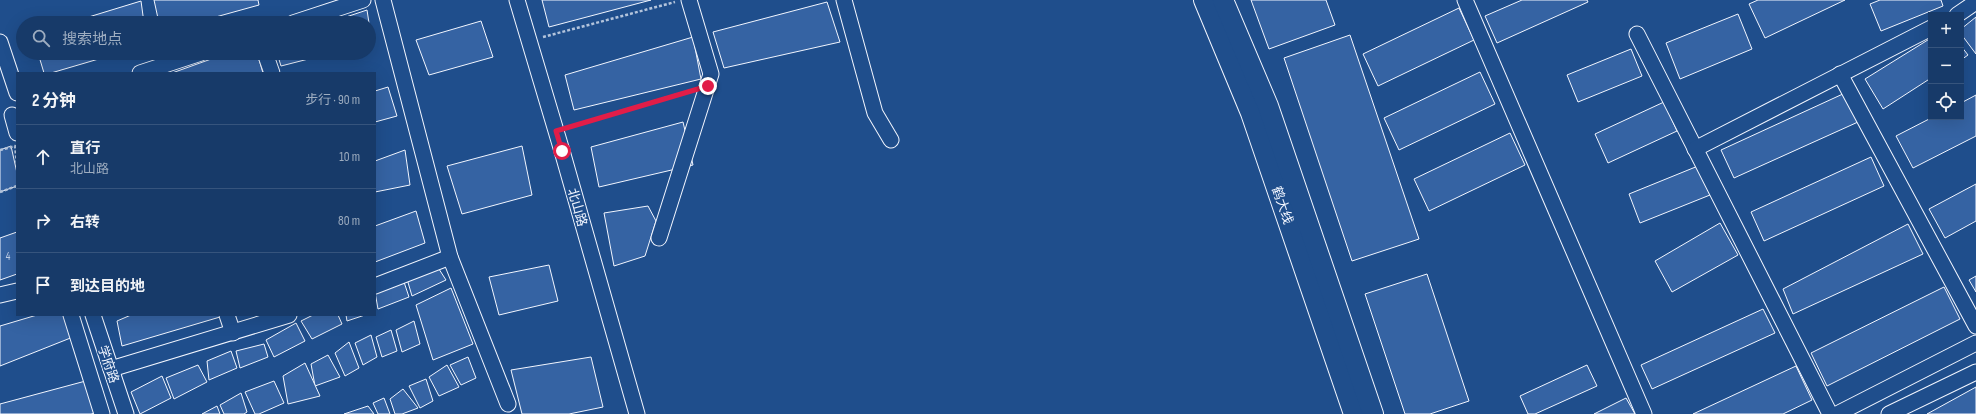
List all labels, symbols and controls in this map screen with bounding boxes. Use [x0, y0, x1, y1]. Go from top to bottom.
map controls [1928, 12, 1964, 120]
button: + [1928, 12, 1964, 48]
search box [16, 16, 376, 60]
icon: search [30, 27, 52, 49]
text: 搜索地点 [62, 30, 122, 49]
button: − [1928, 48, 1964, 84]
route end [699, 77, 717, 95]
button: locate [1928, 84, 1964, 120]
text: 2 分钟 [32, 91, 76, 111]
text: 步行 · 90 m [305, 92, 360, 108]
text: 直行 [70, 139, 100, 158]
route start [553, 142, 571, 160]
icon: ahead [32, 146, 54, 168]
text: 10 m [339, 149, 360, 165]
text: 北山路 [70, 161, 109, 177]
street label: 鹤大线 [1268, 184, 1296, 226]
street label: 北山路 [564, 186, 590, 228]
icon: right [32, 210, 54, 232]
text: 右转 [70, 213, 100, 232]
text: 80 m [338, 213, 360, 229]
house number: 4 [6, 250, 11, 263]
icon: arrive [32, 274, 54, 296]
text: 到达目的地 [70, 277, 145, 296]
street label: 学府路 [94, 343, 122, 385]

